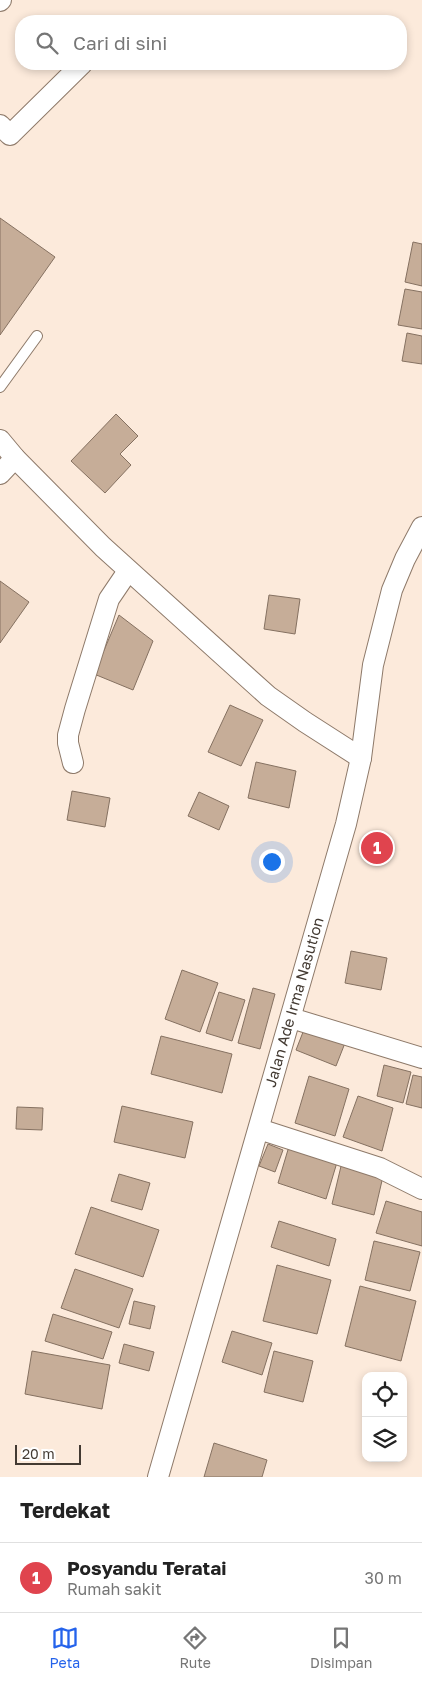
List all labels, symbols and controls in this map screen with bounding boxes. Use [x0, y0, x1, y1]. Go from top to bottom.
search box [15, 15, 407, 70]
icon: search [33, 29, 61, 57]
text: Cari di sini [73, 31, 167, 54]
pin: 1 [361, 829, 393, 867]
your location [259, 849, 285, 875]
street label: Jalan Ade Irma Nasution [261, 915, 327, 1089]
map controls [362, 1372, 407, 1462]
button: locate [362, 1372, 407, 1417]
button: layers [362, 1417, 407, 1462]
scale bar [15, 1442, 81, 1465]
text: 20 m [22, 1445, 55, 1462]
text: Terdekat [20, 1497, 110, 1523]
text: Posyandu Teratai [67, 1556, 226, 1579]
text: 1 [32, 1568, 40, 1588]
text: 30 m [365, 1568, 402, 1588]
text: Rumah sakit [67, 1579, 162, 1599]
tab: Peta [50, 1624, 80, 1671]
tab: Rute [179, 1624, 211, 1671]
tab: Disimpan [310, 1624, 372, 1671]

